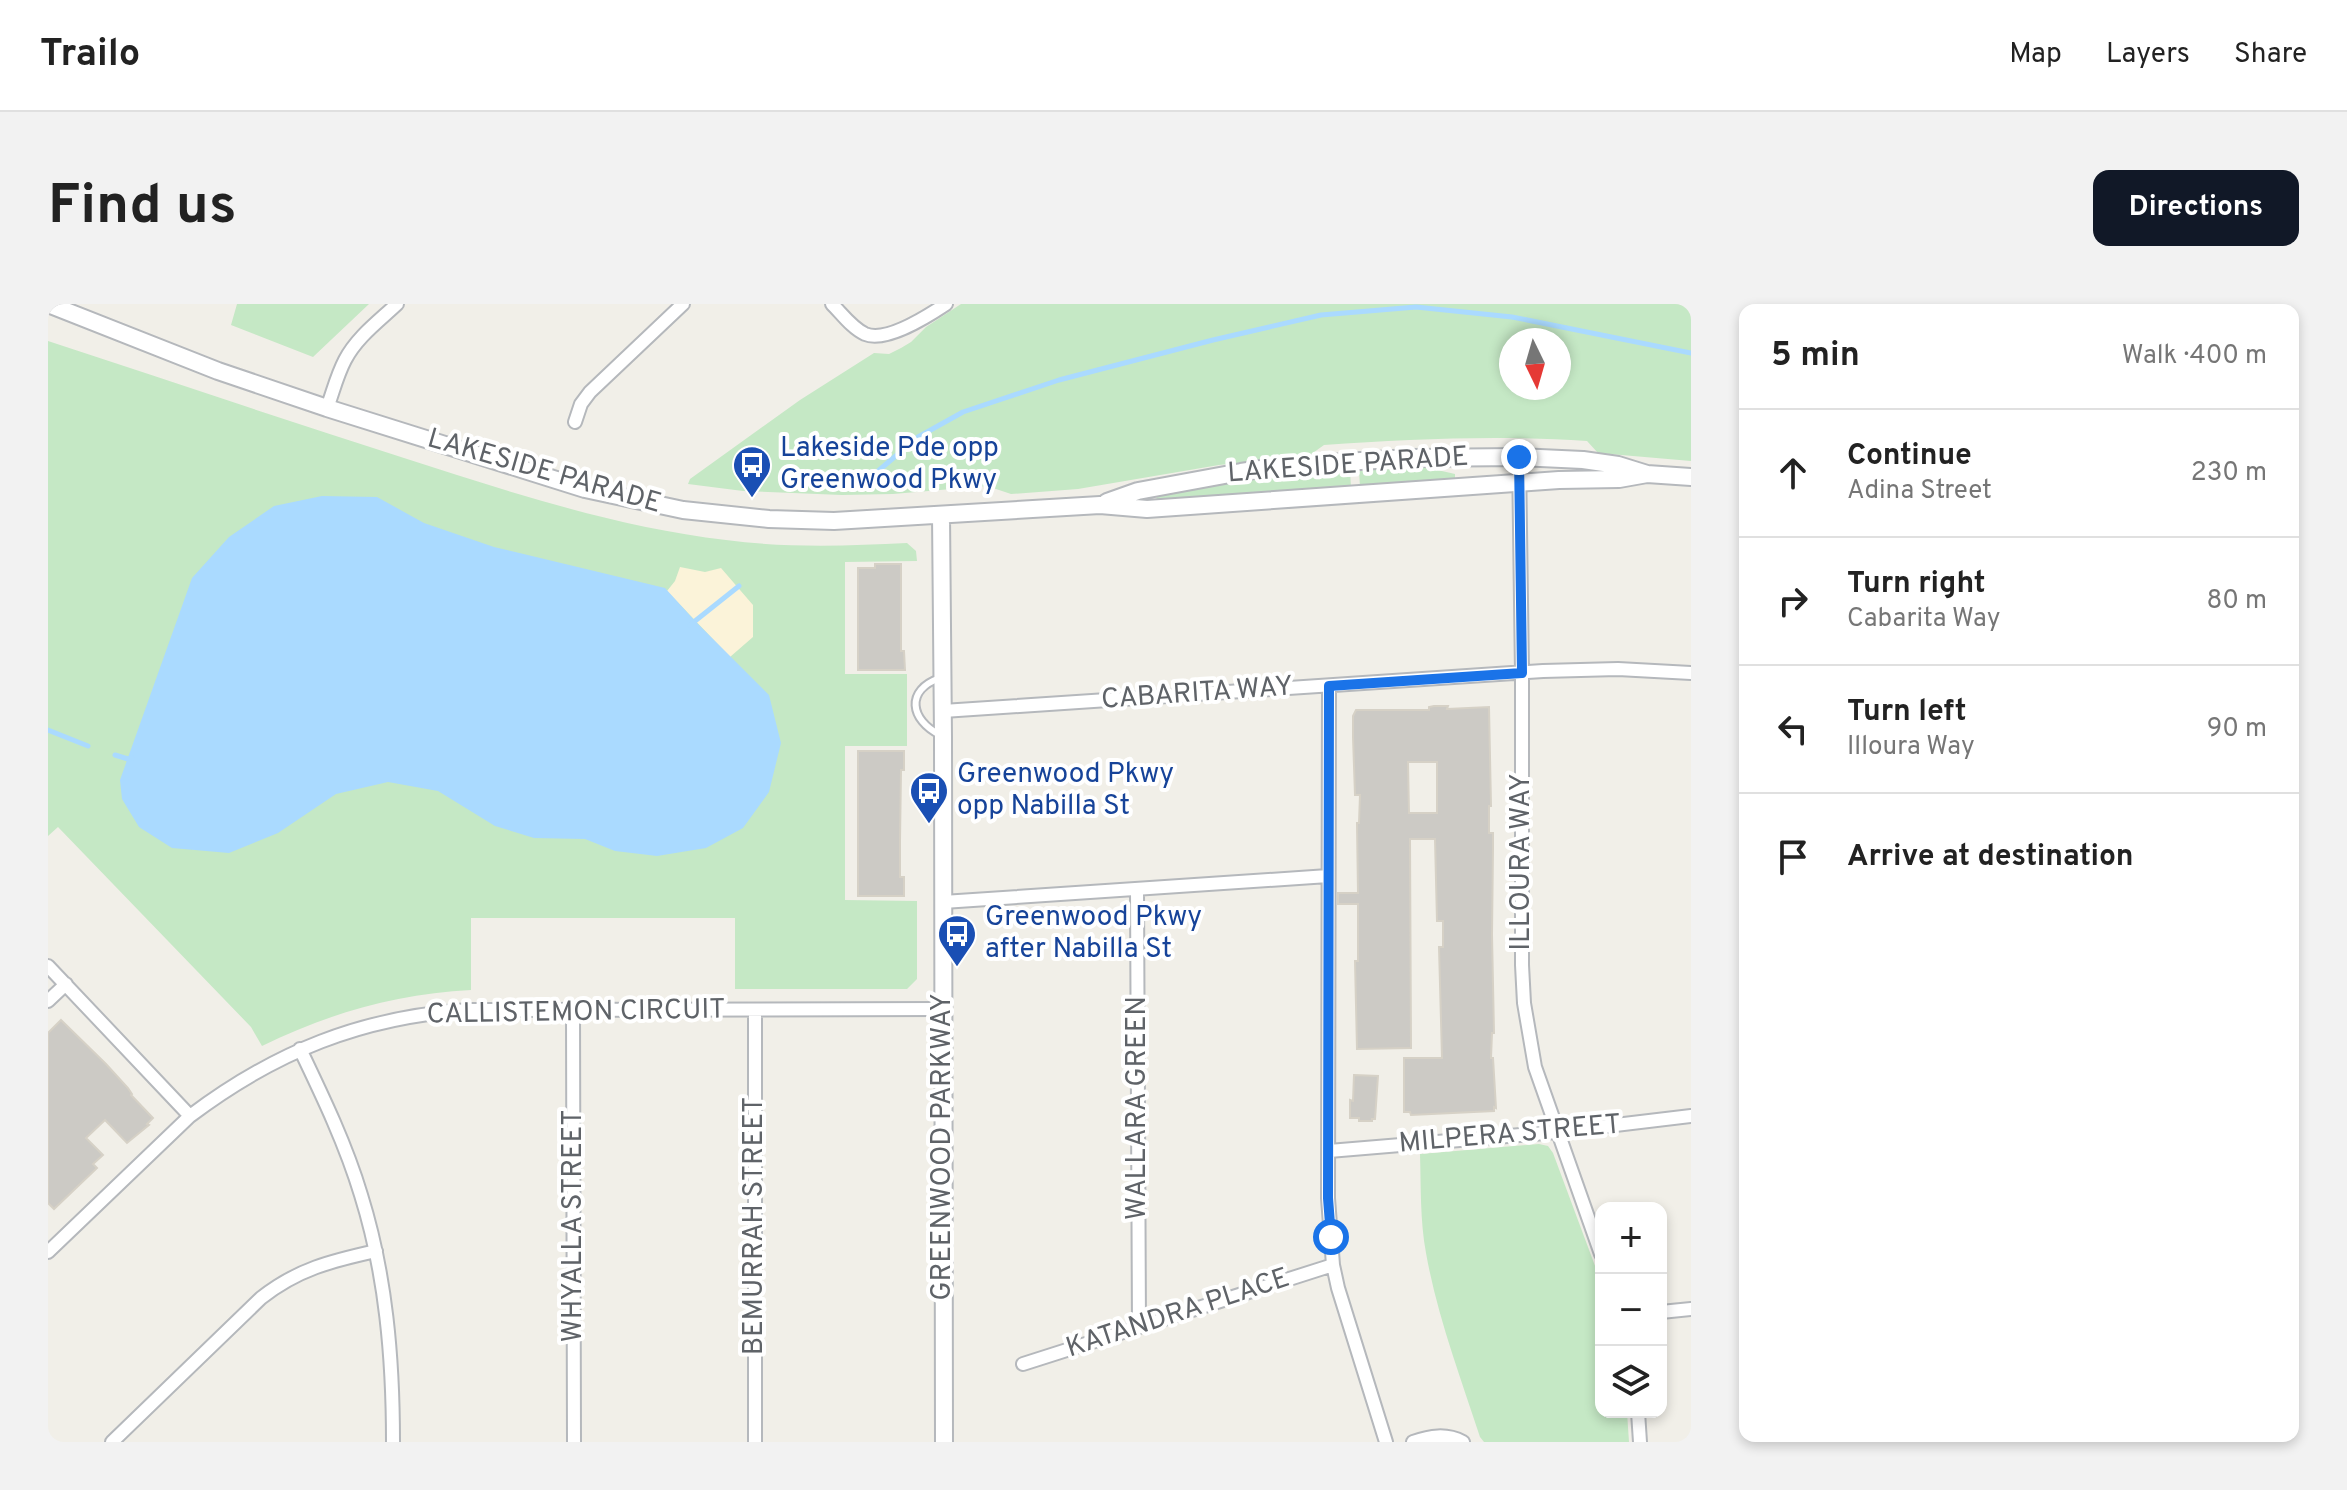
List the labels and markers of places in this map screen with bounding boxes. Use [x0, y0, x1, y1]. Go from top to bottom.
place label: Lakeside Pde opp Greenwood Pkwy [780, 431, 999, 499]
bus stop icon: Lakeside Pde opp Greenwood Pkwy [731, 444, 773, 499]
place label: Greenwood Pkwy opp Nabilla St [957, 757, 1174, 825]
bus stop icon: Greenwood Pkwy opp Nabilla St [908, 770, 950, 825]
place label: Greenwood Pkwy after Nabilla St [985, 900, 1202, 968]
bus stop icon: Greenwood Pkwy after Nabilla St [936, 913, 978, 968]

